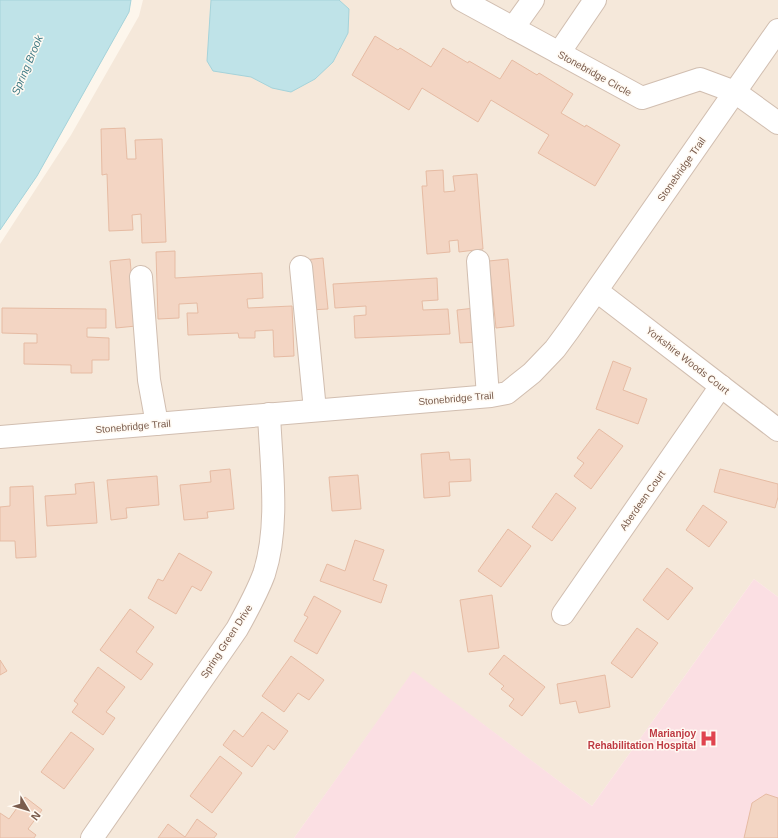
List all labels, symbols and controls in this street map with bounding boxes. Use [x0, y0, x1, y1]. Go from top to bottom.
water label: Spring Brook [9, 33, 45, 97]
street label: Stonebridge Circle [556, 49, 634, 98]
street label: Stonebridge Trail [655, 135, 708, 203]
street label: Yorkshire Woods Court [644, 325, 732, 396]
street label: Stonebridge Trail [418, 390, 494, 407]
street label: Stonebridge Trail [95, 418, 171, 435]
street label: Aberdeen Court [618, 468, 667, 532]
street label: Spring Green Drive [198, 602, 255, 680]
place label: Marianjoy Rehabilitation Hospital [588, 728, 696, 751]
hospital icon: Marianjoy Rehabilitation Hospital [699, 729, 719, 749]
north arrow [8, 790, 48, 830]
text: N [29, 809, 43, 823]

